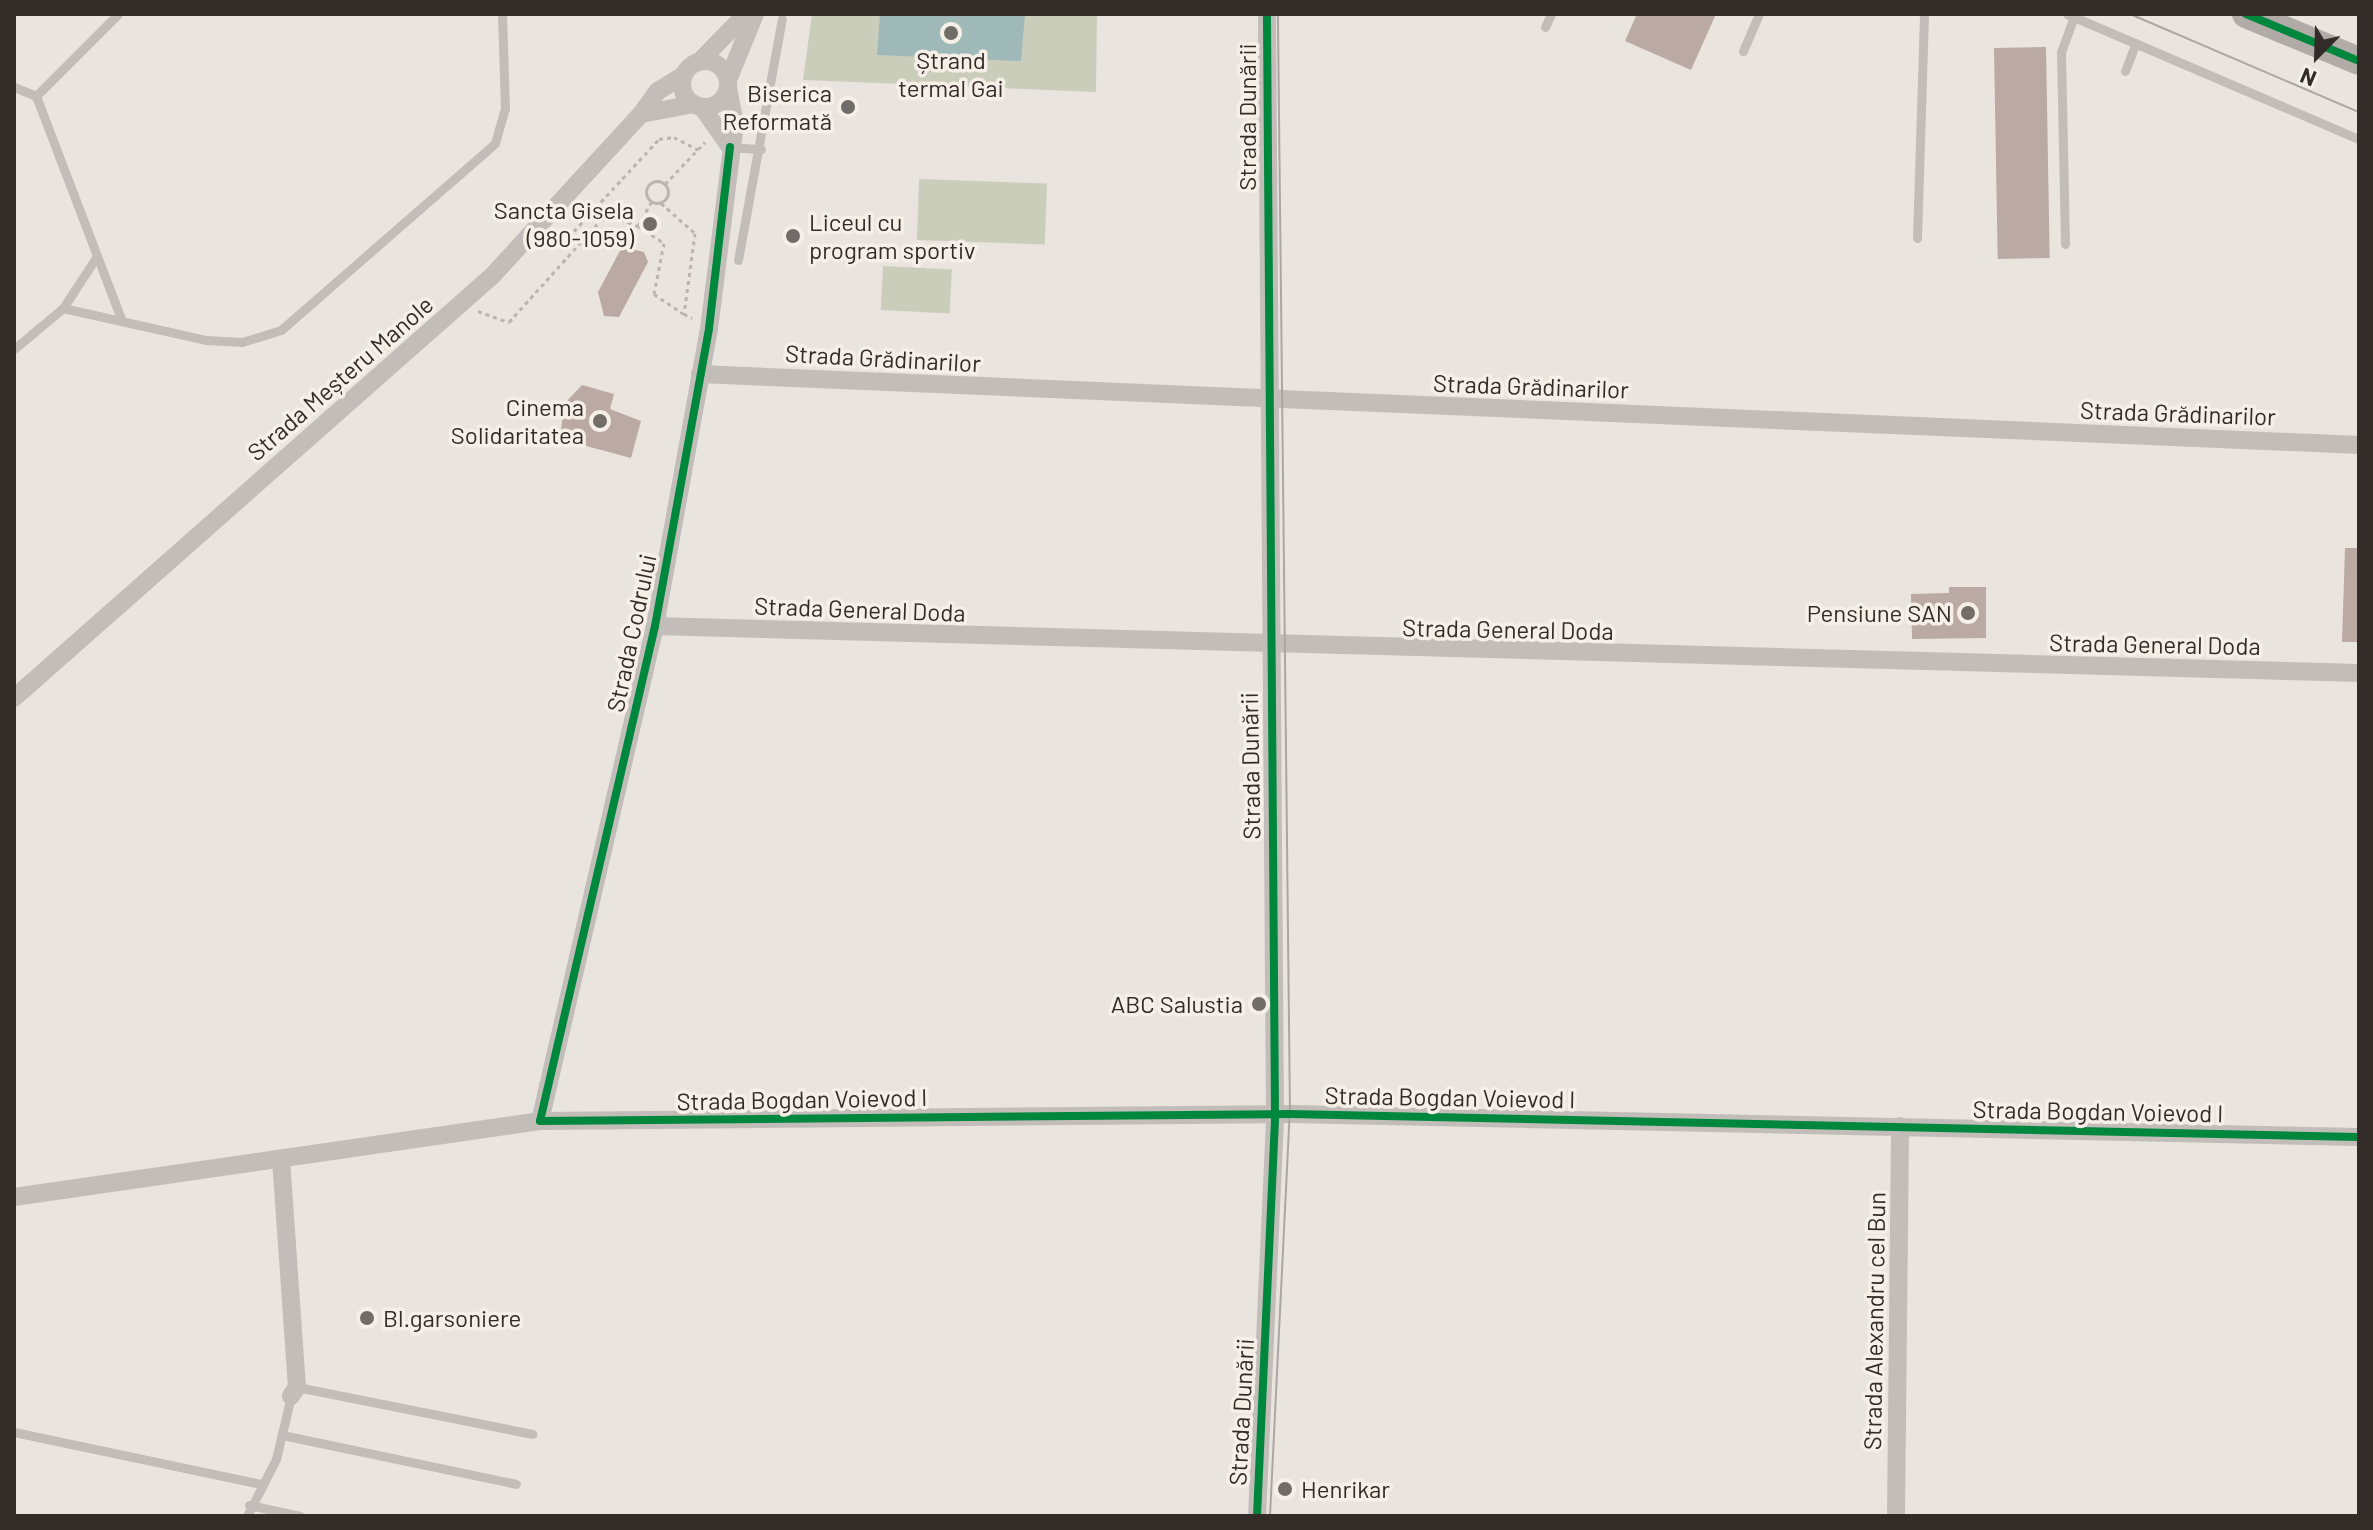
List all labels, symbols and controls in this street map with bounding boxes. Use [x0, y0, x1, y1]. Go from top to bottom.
north arrow [2277, 16, 2357, 96]
marker: Ștrand termal Gai [942, 24, 960, 42]
street label: Strada Dunării [1233, 43, 1261, 191]
place label: Ștrand termal Gai [898, 46, 1004, 102]
text: N [2296, 63, 2319, 93]
place label: Biserica Reformată [723, 79, 832, 135]
marker: Biserica Reformată [839, 98, 857, 116]
place label: Sancta Gisela (980-1059) [494, 196, 634, 252]
place label: Liceul cu program sportiv [809, 208, 975, 264]
marker: Sancta Gisela (980-1059) [641, 215, 659, 233]
marker: Liceul cu program sportiv [784, 227, 802, 245]
street label: Strada Meșteru Manole [241, 290, 439, 466]
street label: Strada Grădinarilor [784, 338, 982, 378]
street label: Strada Grădinarilor [1433, 368, 1629, 404]
place label: Cinema Solidaritatea [451, 393, 584, 449]
street label: Strada Grădinarilor [2080, 395, 2276, 431]
marker: Cinema Solidaritatea [591, 412, 609, 430]
street label: Strada Codrului [600, 551, 662, 715]
street label: Strada General Doda [754, 591, 966, 627]
place label: Pensiune SAN [1807, 599, 1952, 627]
marker: Pensiune SAN [1959, 604, 1977, 622]
street label: Strada General Doda [1402, 613, 1614, 645]
street label: Strada General Doda [2049, 628, 2261, 660]
street label: Strada Dunării [1234, 692, 1266, 840]
place label: ABC Salustia [1111, 990, 1243, 1018]
marker: ABC Salustia [1250, 995, 1268, 1013]
street label: Strada Bogdan Voievod I [1324, 1080, 1576, 1114]
street label: Strada Bogdan Voievod I [676, 1082, 928, 1116]
street label: Strada Bogdan Voievod I [1972, 1094, 2224, 1128]
street label: Strada Alexandru cel Bun [1857, 1192, 1891, 1450]
place label: Bl.garsoniere [383, 1304, 521, 1332]
marker: Bl.garsoniere [358, 1309, 376, 1327]
street label: Strada Dunării [1223, 1338, 1259, 1486]
place label: Henrikar [1301, 1475, 1390, 1503]
marker: Henrikar [1276, 1480, 1294, 1498]

